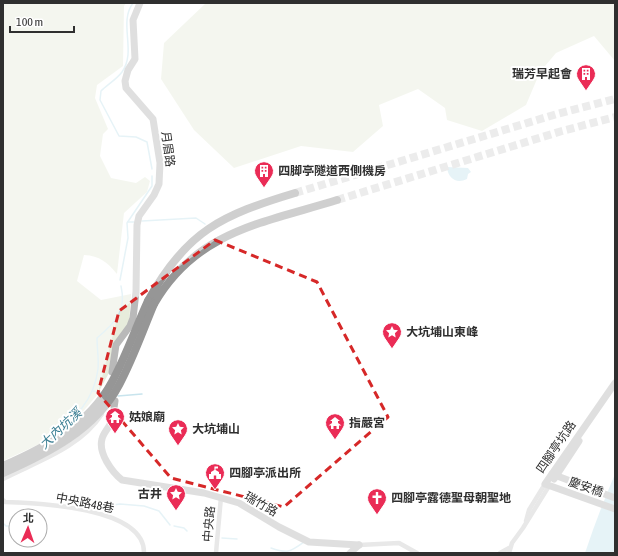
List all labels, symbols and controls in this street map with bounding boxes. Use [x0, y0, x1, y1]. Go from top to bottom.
scale bar [10, 8, 74, 34]
text: 100 m [16, 15, 43, 29]
building icon: 瑞芳早起會 [575, 63, 597, 91]
place label: 瑞芳早起會 [512, 67, 572, 81]
street label: 月眉路 [159, 130, 177, 168]
building icon: 四脚亭隧道西側機房 [253, 160, 275, 188]
place label: 四脚亭隧道西側機房 [278, 164, 386, 178]
place icon: 大坑埔山東峰 [381, 321, 403, 349]
place label: 大坑埔山東峰 [406, 325, 478, 339]
water label: 大內坑溪 [36, 404, 86, 452]
temple icon: 姑娘廟 [104, 406, 126, 434]
place label: 姑娘廟 [129, 410, 165, 424]
temple icon: 指嚴宮 [324, 412, 346, 440]
place label: 指嚴宮 [349, 416, 385, 430]
place icon: 大坑埔山 [167, 418, 189, 446]
street label: 四腳亭坑路 [533, 418, 579, 476]
place label: 大坑埔山 [192, 422, 240, 436]
public building icon: 四腳亭派出所 [204, 462, 226, 490]
place label: 四腳亭派出所 [229, 466, 301, 480]
street label: 慶安橋 [567, 475, 605, 499]
place icon: 古井 [165, 483, 187, 511]
place label: 古井 [138, 487, 162, 501]
church icon: 四腳亭露德聖母朝聖地 [366, 487, 388, 515]
street label: 瑞竹路 [242, 489, 280, 519]
street label: 中央路48巷 [55, 490, 115, 516]
place label: 四腳亭露德聖母朝聖地 [391, 491, 511, 505]
street label: 中央路 [200, 505, 218, 543]
north arrow [8, 508, 48, 548]
text: 北 [23, 512, 34, 524]

